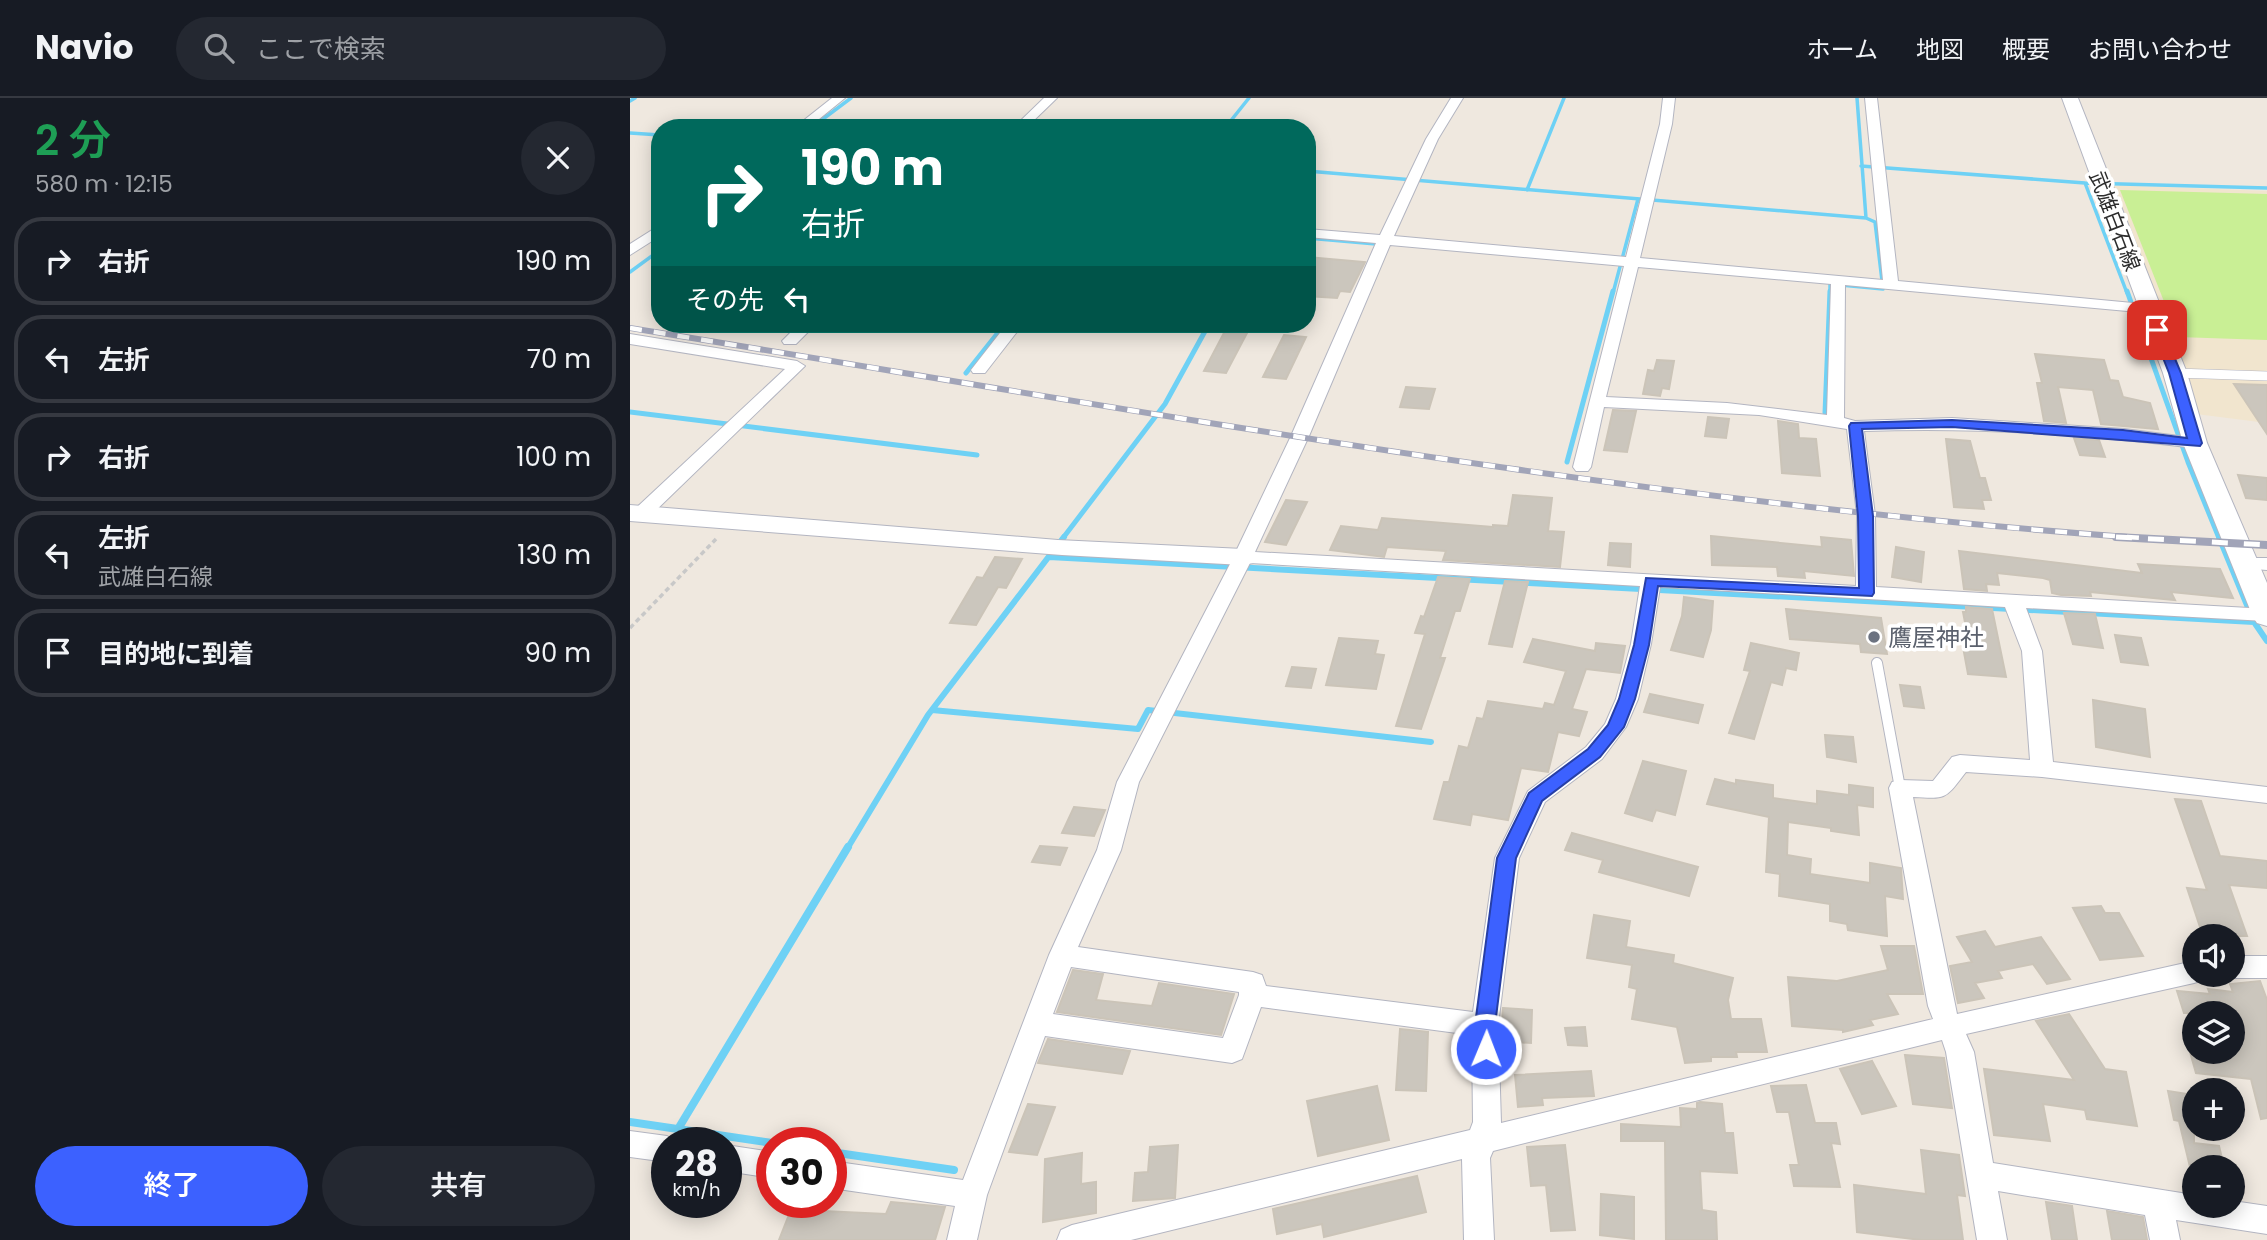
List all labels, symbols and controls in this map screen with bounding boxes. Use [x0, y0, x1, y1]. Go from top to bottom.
search box [176, 17, 666, 80]
text: Navio [35, 24, 134, 71]
icon: search [200, 29, 238, 67]
text: ここで検索 [256, 31, 386, 67]
text: ホーム [1807, 33, 1878, 66]
text: 地図 [1916, 33, 1964, 66]
text: 概要 [2002, 33, 2050, 66]
text: お問い合わせ [2088, 33, 2232, 66]
text: 2 分 [35, 111, 111, 170]
button: close [521, 121, 595, 195]
text: 190 m [801, 134, 944, 202]
icon: right [686, 147, 777, 238]
street label: 武雄白石線 [2083, 167, 2147, 275]
text: 580 m · 12:15 [35, 168, 173, 200]
text: 右折 [801, 201, 865, 246]
icon: right [39, 242, 77, 280]
text: 190 m [516, 243, 591, 279]
text: 右折 [98, 244, 150, 280]
icon: left [778, 280, 816, 318]
text: その先 [686, 282, 764, 318]
pin [2127, 300, 2187, 360]
icon: arrive [2138, 311, 2176, 349]
icon: left [39, 340, 77, 378]
text: 70 m [527, 341, 591, 377]
text: 左折 [98, 342, 150, 378]
icon: right [39, 438, 77, 476]
text: 100 m [516, 439, 591, 475]
text: 右折 [98, 440, 150, 476]
text: 左折 [98, 520, 150, 556]
icon: left [39, 536, 77, 574]
text: 130 m [517, 537, 591, 573]
text: 武雄白石線 [98, 561, 213, 593]
place label: 鷹屋神社 [1888, 621, 1984, 654]
marker: 鷹屋神社 [1866, 629, 1882, 645]
icon: arrive [39, 634, 77, 672]
text: 90 m [525, 635, 591, 671]
text: 目的地に到着 [98, 636, 254, 672]
map controls [2182, 924, 2245, 1218]
button: sound [2182, 924, 2245, 987]
button: layers [2182, 1001, 2245, 1064]
position arrow [1449, 1012, 1523, 1086]
button: + [2182, 1078, 2245, 1141]
speed limit sign: 30 [756, 1127, 847, 1218]
text: 28 [675, 1139, 718, 1188]
button: 終了 [35, 1146, 308, 1226]
button: 共有 [322, 1146, 595, 1226]
button: − [2182, 1155, 2245, 1218]
text: km/h [673, 1177, 720, 1202]

